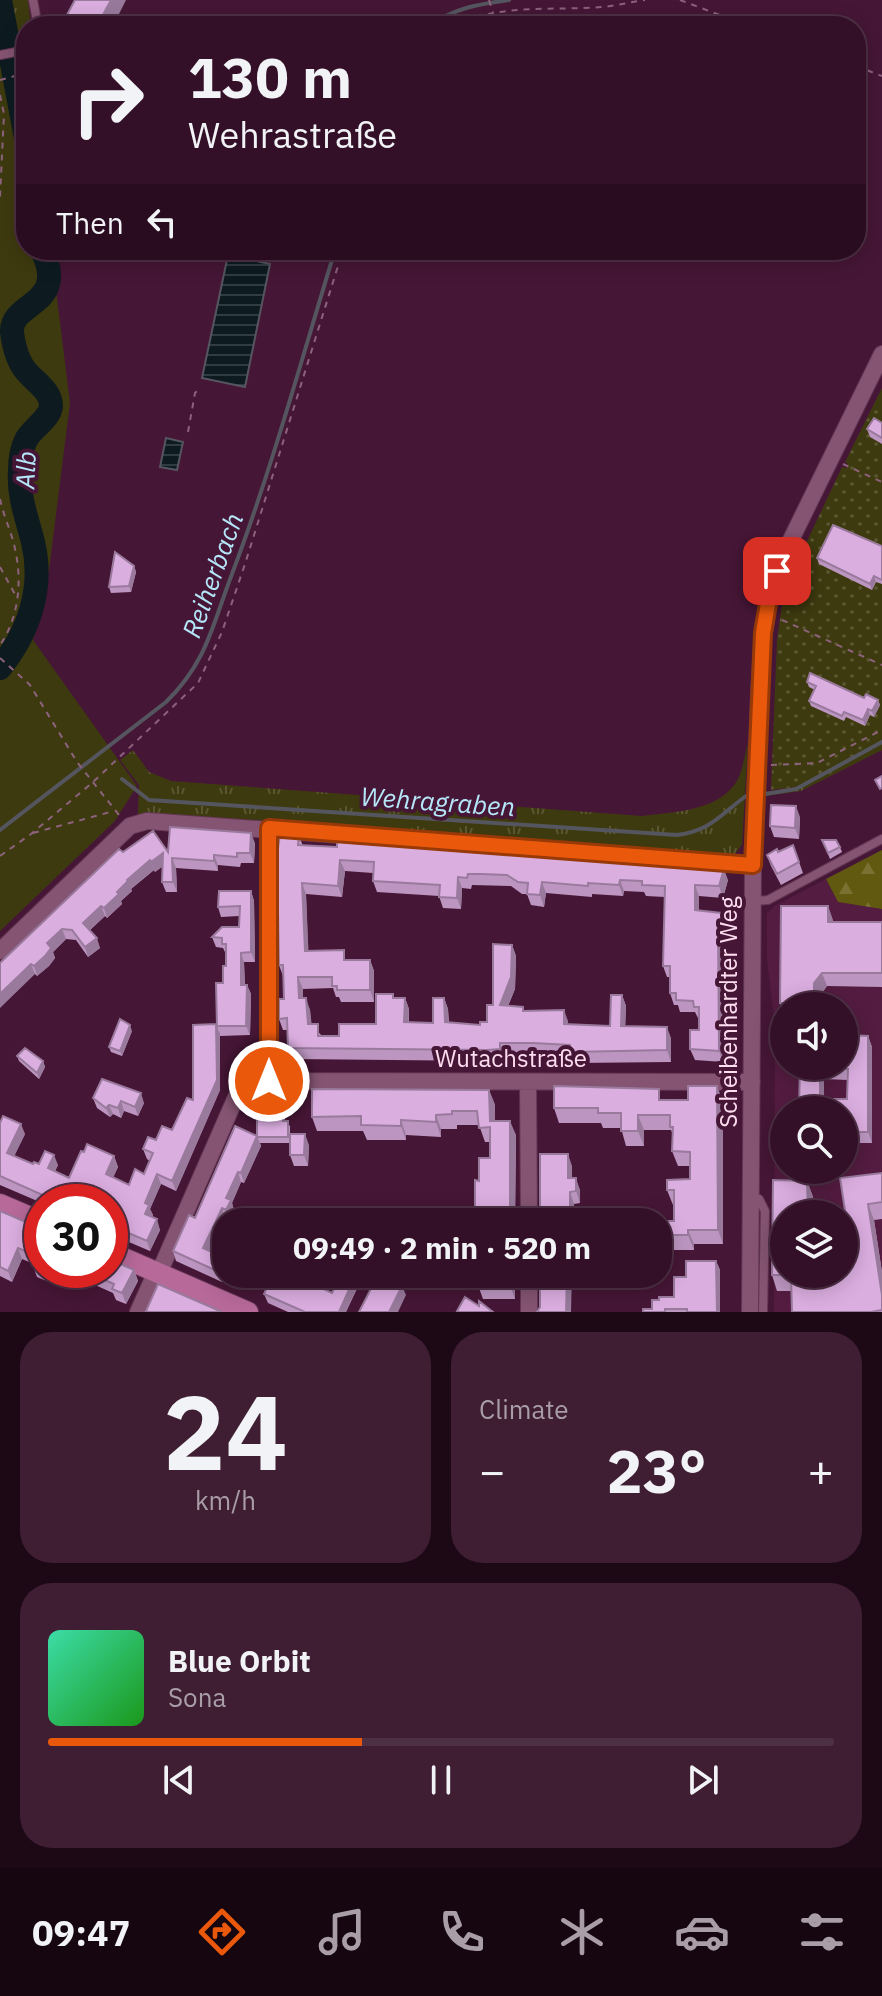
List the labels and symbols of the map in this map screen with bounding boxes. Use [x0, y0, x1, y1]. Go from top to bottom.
water label: Alb [7, 450, 43, 491]
water label: Reiherbach [174, 508, 250, 642]
pin [743, 537, 811, 605]
water label: Wehragraben [360, 779, 516, 823]
street label: Scheibenhardter Weg [712, 896, 744, 1128]
position arrow [227, 1039, 311, 1123]
street label: Wutachstraße [435, 1042, 587, 1074]
speed limit sign: 30 [24, 1184, 128, 1288]

